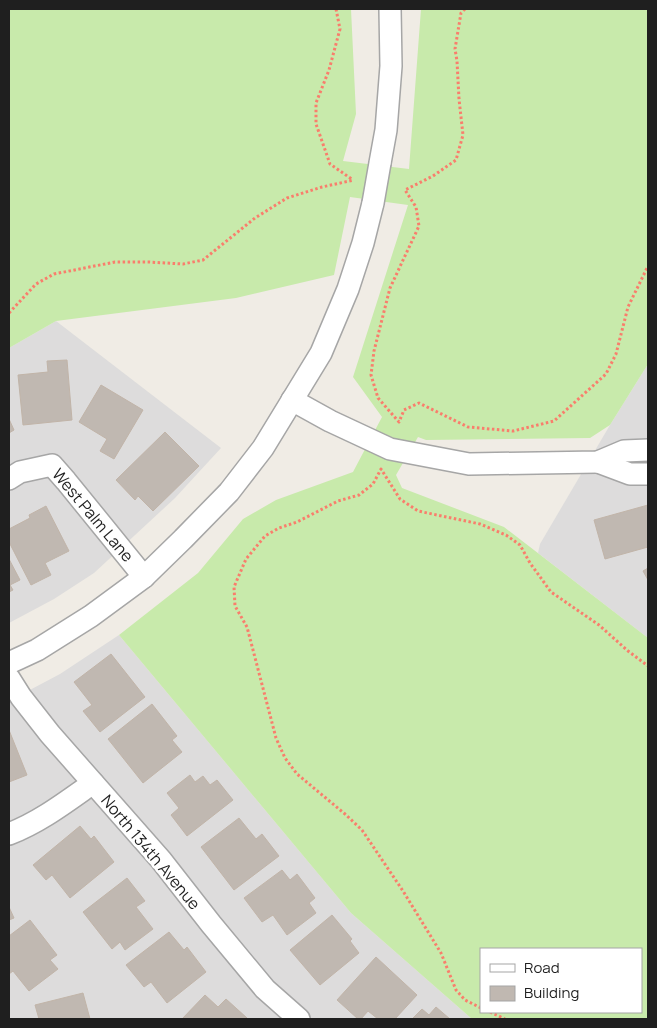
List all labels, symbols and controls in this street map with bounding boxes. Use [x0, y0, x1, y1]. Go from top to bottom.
street label: West Palm Lane [47, 464, 139, 566]
street label: North 134th Avenue [96, 790, 206, 914]
legend [480, 948, 642, 1013]
text: Road [524, 957, 560, 978]
text: Building [524, 982, 579, 1003]

